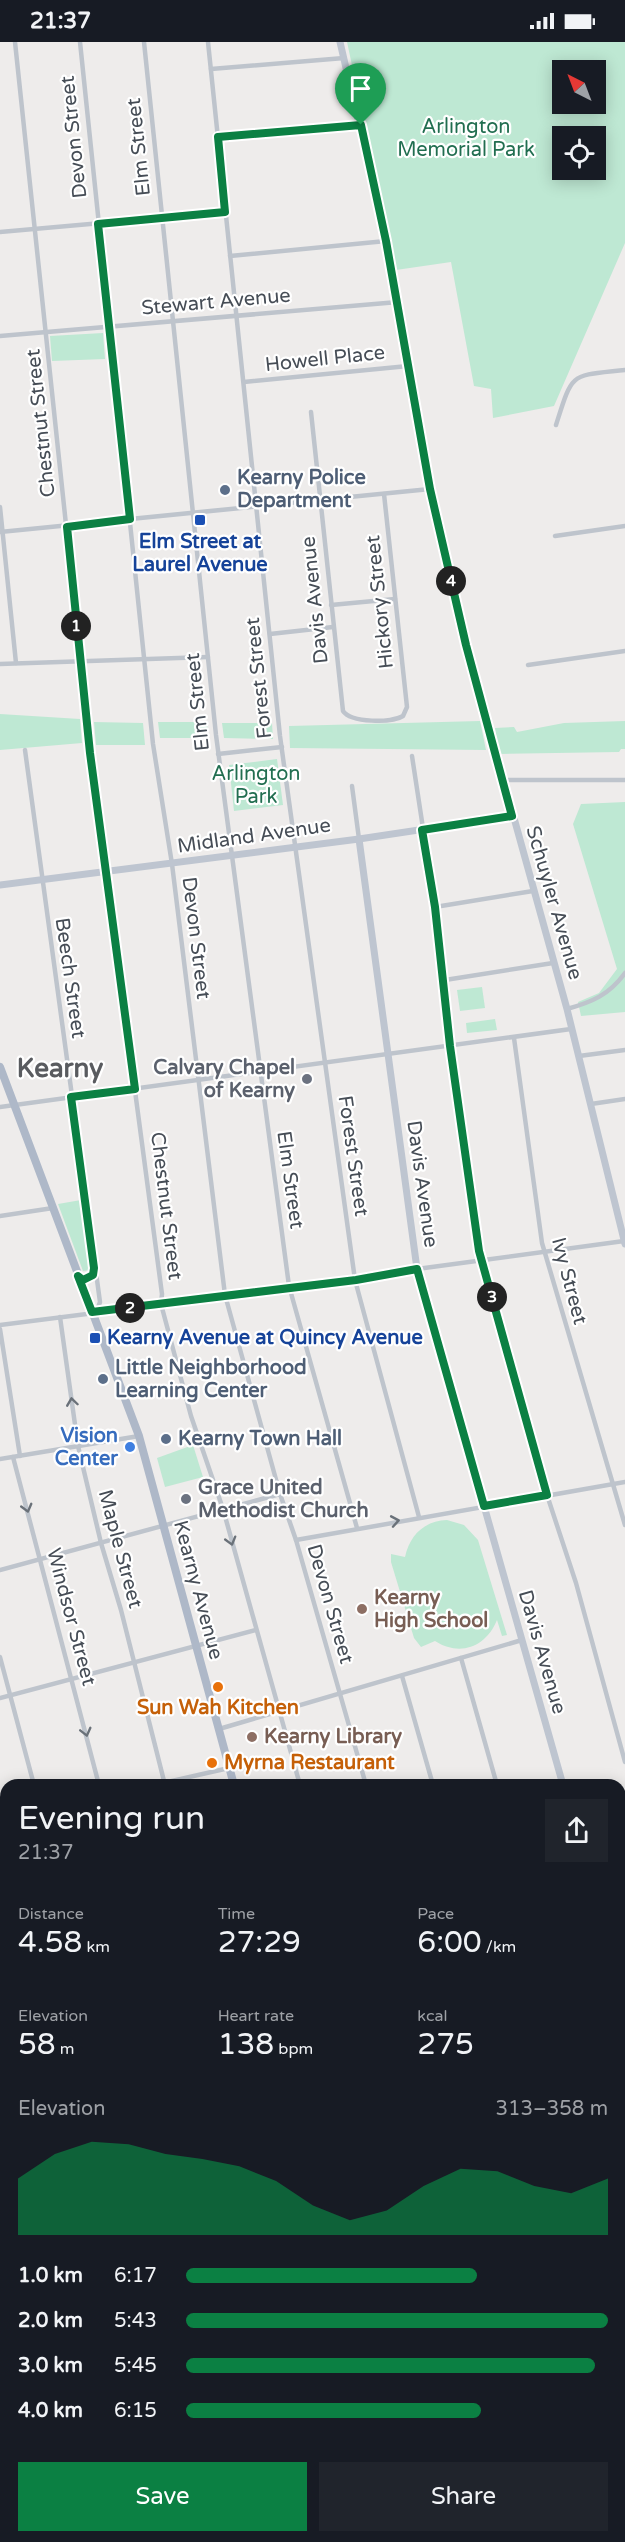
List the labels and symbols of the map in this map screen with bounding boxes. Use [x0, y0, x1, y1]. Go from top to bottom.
north arrow [552, 60, 606, 114]
pin [335, 63, 386, 125]
street label: Devon Street [56, 74, 92, 199]
street label: Elm Street [122, 96, 156, 197]
park label: Arlington Memorial Park [397, 115, 535, 162]
street label: Stewart Avenue [140, 284, 292, 320]
street label: Howell Place [264, 341, 386, 377]
street label: Chestnut Street [21, 347, 61, 498]
place label: Kearny Police Department [237, 466, 366, 513]
marker: Kearny Police Department [218, 483, 232, 497]
marker: Elm Street at Laurel Avenue [193, 513, 207, 527]
place label: Elm Street at Laurel Avenue [132, 530, 268, 577]
street label: Hickory Street [361, 534, 399, 670]
street label: Davis Avenue [296, 535, 334, 665]
pin: 4 [436, 566, 466, 596]
pin: 1 [61, 611, 91, 641]
street label: Forest Street [241, 616, 277, 740]
street label: Elm Street [181, 651, 215, 752]
park label: Arlington Park [211, 762, 301, 809]
street label: Midland Avenue [176, 813, 332, 859]
street label: Schuyler Avenue [521, 823, 587, 983]
street label: Devon Street [177, 875, 215, 1001]
street label: Beech Street [50, 916, 90, 1040]
district label: Kearny [17, 1053, 103, 1084]
place label: Calvary Chapel of Kearny [153, 1056, 295, 1103]
marker: Calvary Chapel of Kearny [300, 1072, 314, 1086]
street label: Forest Street [333, 1094, 373, 1218]
street label: Davis Avenue [401, 1119, 443, 1249]
street label: Elm Street [271, 1130, 309, 1231]
street label: Chestnut Street [145, 1131, 187, 1282]
street label: Ivy Street [546, 1235, 592, 1328]
pin: 3 [477, 1282, 507, 1312]
pin: 2 [115, 1293, 145, 1323]
place label: Kearny Avenue at Quincy Avenue [107, 1326, 423, 1350]
marker: Kearny Avenue at Quincy Avenue [88, 1331, 102, 1345]
place label: Little Neighborhood Learning Center [115, 1356, 307, 1403]
marker: Little Neighborhood Learning Center [96, 1372, 110, 1386]
one-way arrow [66, 1397, 79, 1407]
place label: Vision Center [55, 1424, 118, 1471]
place label: Kearny Town Hall [178, 1427, 342, 1451]
marker: Kearny Town Hall [159, 1432, 173, 1446]
marker: Vision Center [123, 1440, 137, 1454]
place label: Grace United Methodist Church [198, 1476, 369, 1523]
street label: Maple Street [93, 1487, 147, 1611]
marker: Grace United Methodist Church [179, 1492, 193, 1506]
one-way arrow [20, 1502, 32, 1513]
one-way arrow [390, 1515, 400, 1528]
street label: Kearny Avenue [168, 1518, 228, 1662]
one-way arrow [224, 1536, 237, 1546]
street label: Devon Street [302, 1542, 359, 1667]
street label: Windsor Street [41, 1546, 101, 1689]
place label: Kearny High School [374, 1586, 488, 1633]
street label: Davis Avenue [513, 1587, 571, 1717]
marker: Kearny High School [355, 1602, 369, 1616]
marker: Sun Wah Kitchen [211, 1680, 225, 1694]
place label: Sun Wah Kitchen [137, 1696, 299, 1720]
place label: Kearny Library [264, 1725, 402, 1749]
one-way arrow [78, 1727, 91, 1737]
marker: Kearny Library [245, 1730, 259, 1744]
place label: Myrna Restaurant [224, 1751, 395, 1775]
marker: Myrna Restaurant [205, 1756, 219, 1770]

